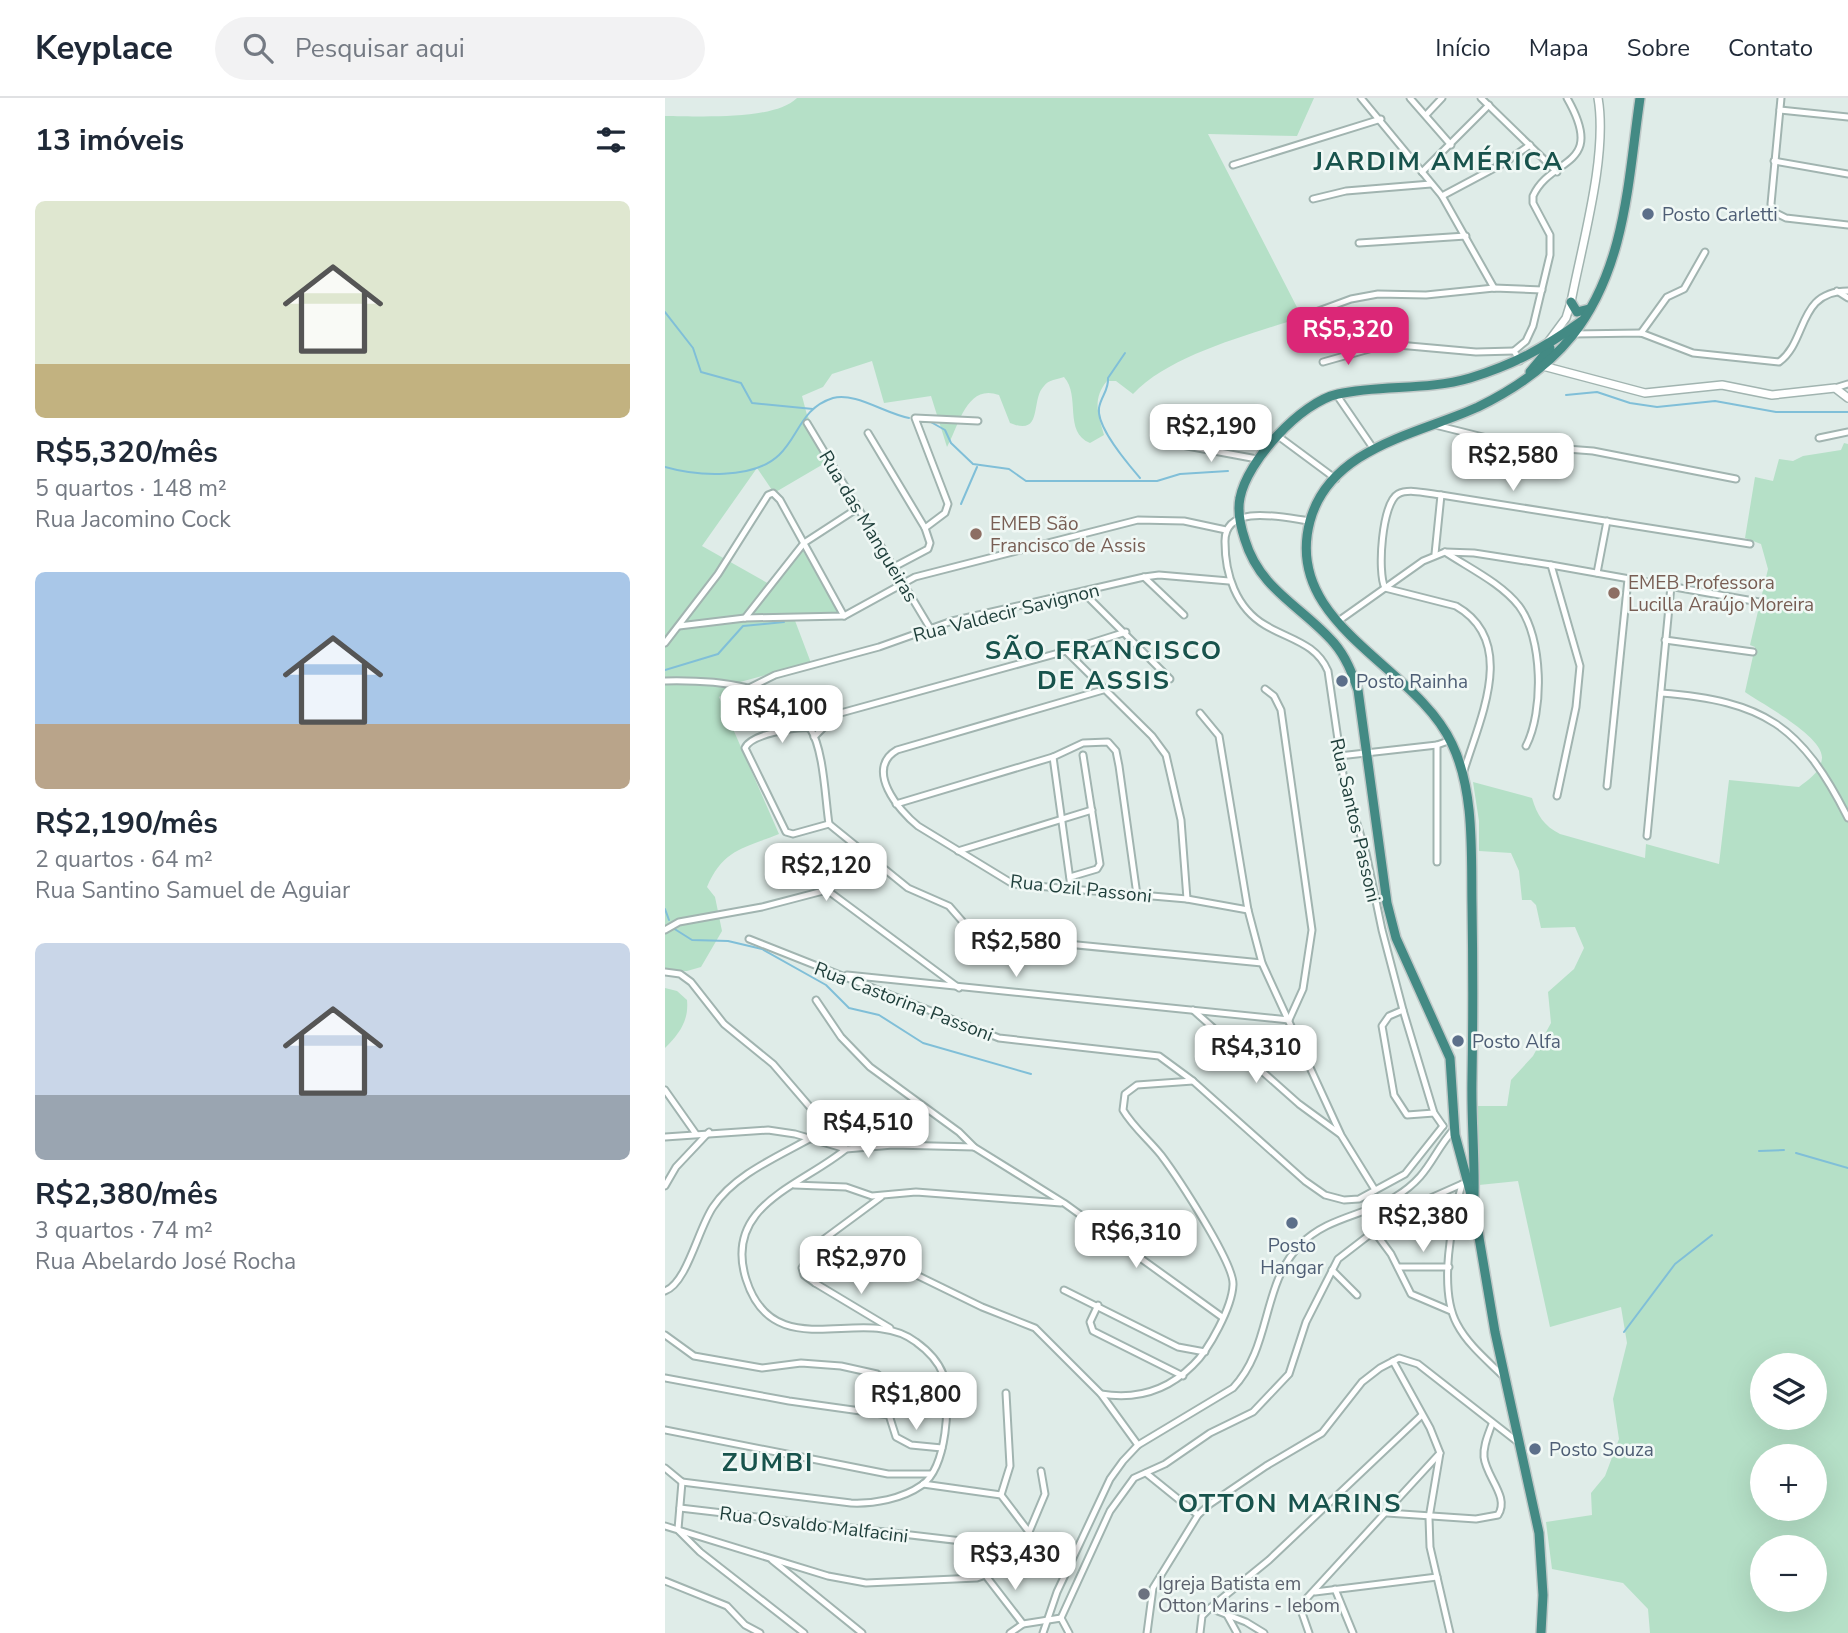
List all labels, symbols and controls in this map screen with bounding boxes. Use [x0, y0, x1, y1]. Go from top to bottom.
search box [215, 17, 705, 80]
text: Keyplace [35, 26, 173, 71]
icon: search [239, 29, 277, 67]
text: Pesquisar aqui [295, 31, 465, 66]
text: Início [1435, 32, 1491, 64]
text: Mapa [1529, 32, 1589, 64]
text: Sobre [1627, 32, 1690, 64]
text: Contato [1728, 32, 1813, 64]
text: 13 imóveis [35, 120, 184, 161]
icon: filters [592, 121, 630, 159]
district label: JARDIM AMÉRICA [1313, 144, 1564, 179]
place label: Posto Carletti [1662, 202, 1778, 228]
marker: Posto Carletti [1640, 206, 1656, 222]
icon: home [270, 246, 396, 372]
pin: R$5,320 [1283, 308, 1413, 367]
text: R$5,320 [1303, 314, 1393, 345]
pin: R$2,190 [1146, 404, 1276, 464]
text: R$2,190 [1166, 411, 1256, 442]
text: R$5,320/mês [35, 432, 218, 473]
pin: R$2,580 [1448, 434, 1578, 493]
text: R$2,580 [1468, 440, 1558, 471]
street label: Rua das Mangueiras [812, 446, 924, 607]
text: 5 quartos · 148 m² [35, 473, 227, 504]
text: Rua Jacomino Cock [35, 504, 231, 535]
place label: EMEB São Francisco de Assis [990, 511, 1146, 559]
marker: EMEB São Francisco de Assis [968, 526, 984, 542]
place label: EMEB Professora Lucilla Araújo Moreira [1628, 570, 1814, 618]
street label: Rua Valdecir Savignon [910, 577, 1102, 649]
marker: EMEB Professora Lucilla Araújo Moreira [1606, 585, 1622, 601]
icon: home [270, 617, 396, 743]
district label: SÃO FRANCISCO DE ASSIS [985, 633, 1223, 698]
place label: Posto Rainha [1356, 669, 1468, 695]
marker: Posto Rainha [1334, 673, 1350, 689]
pin: R$4,100 [717, 686, 847, 745]
text: R$4,100 [737, 692, 827, 723]
street label: Rua Santos Passoni [1323, 736, 1387, 905]
text: R$2,190/mês [35, 803, 218, 844]
text: 2 quartos · 64 m² [35, 844, 213, 875]
pin: R$2,120 [761, 844, 891, 903]
text: R$2,120 [781, 850, 871, 881]
street label: Rua Ozil Passoni [1009, 869, 1153, 909]
text: Rua Santino Samuel de Aguiar [35, 875, 350, 906]
pin: R$2,580 [951, 920, 1081, 979]
text: R$2,580 [971, 926, 1061, 957]
street label: Rua Castorina Passoni [810, 956, 997, 1048]
icon: home [270, 988, 396, 1114]
pin: R$4,310 [1191, 1026, 1321, 1085]
place label: Posto Alfa [1472, 1029, 1561, 1055]
text: R$4,310 [1211, 1032, 1301, 1063]
marker: Posto Alfa [1450, 1033, 1466, 1049]
pin: R$4,510 [803, 1100, 933, 1160]
text: R$4,510 [823, 1107, 913, 1138]
text: R$2,380/mês [35, 1174, 218, 1215]
pin: R$2,380 [1358, 1194, 1488, 1254]
text: R$2,380 [1378, 1201, 1468, 1232]
pin: R$6,310 [1071, 1210, 1201, 1270]
text: 3 quartos · 74 m² [35, 1215, 213, 1246]
marker: Posto Hangar [1284, 1215, 1300, 1231]
text: R$6,310 [1091, 1217, 1181, 1248]
place label: Posto Hangar [1260, 1233, 1324, 1281]
pin: R$2,970 [796, 1236, 926, 1296]
text: R$2,970 [816, 1243, 906, 1274]
text: Rua Abelardo José Rocha [35, 1246, 296, 1277]
map controls [1750, 1353, 1827, 1612]
button: layers [1750, 1353, 1827, 1430]
pin: R$1,800 [851, 1372, 981, 1432]
text: R$1,800 [871, 1379, 961, 1410]
place label: Posto Souza [1549, 1437, 1654, 1463]
marker: Posto Souza [1527, 1441, 1543, 1457]
button: + [1750, 1444, 1827, 1521]
district label: ZUMBI [722, 1445, 814, 1480]
district label: OTTON MARINS [1178, 1486, 1402, 1521]
street label: Rua Osvaldo Malfacini [718, 1501, 910, 1549]
pin: R$3,430 [950, 1532, 1080, 1592]
button: − [1750, 1535, 1827, 1612]
text: R$3,430 [970, 1539, 1060, 1570]
place label: Igreja Batista em Otton Marins - Iebom [1158, 1571, 1340, 1619]
marker: Igreja Batista em Otton Marins - Iebom [1136, 1586, 1152, 1602]

